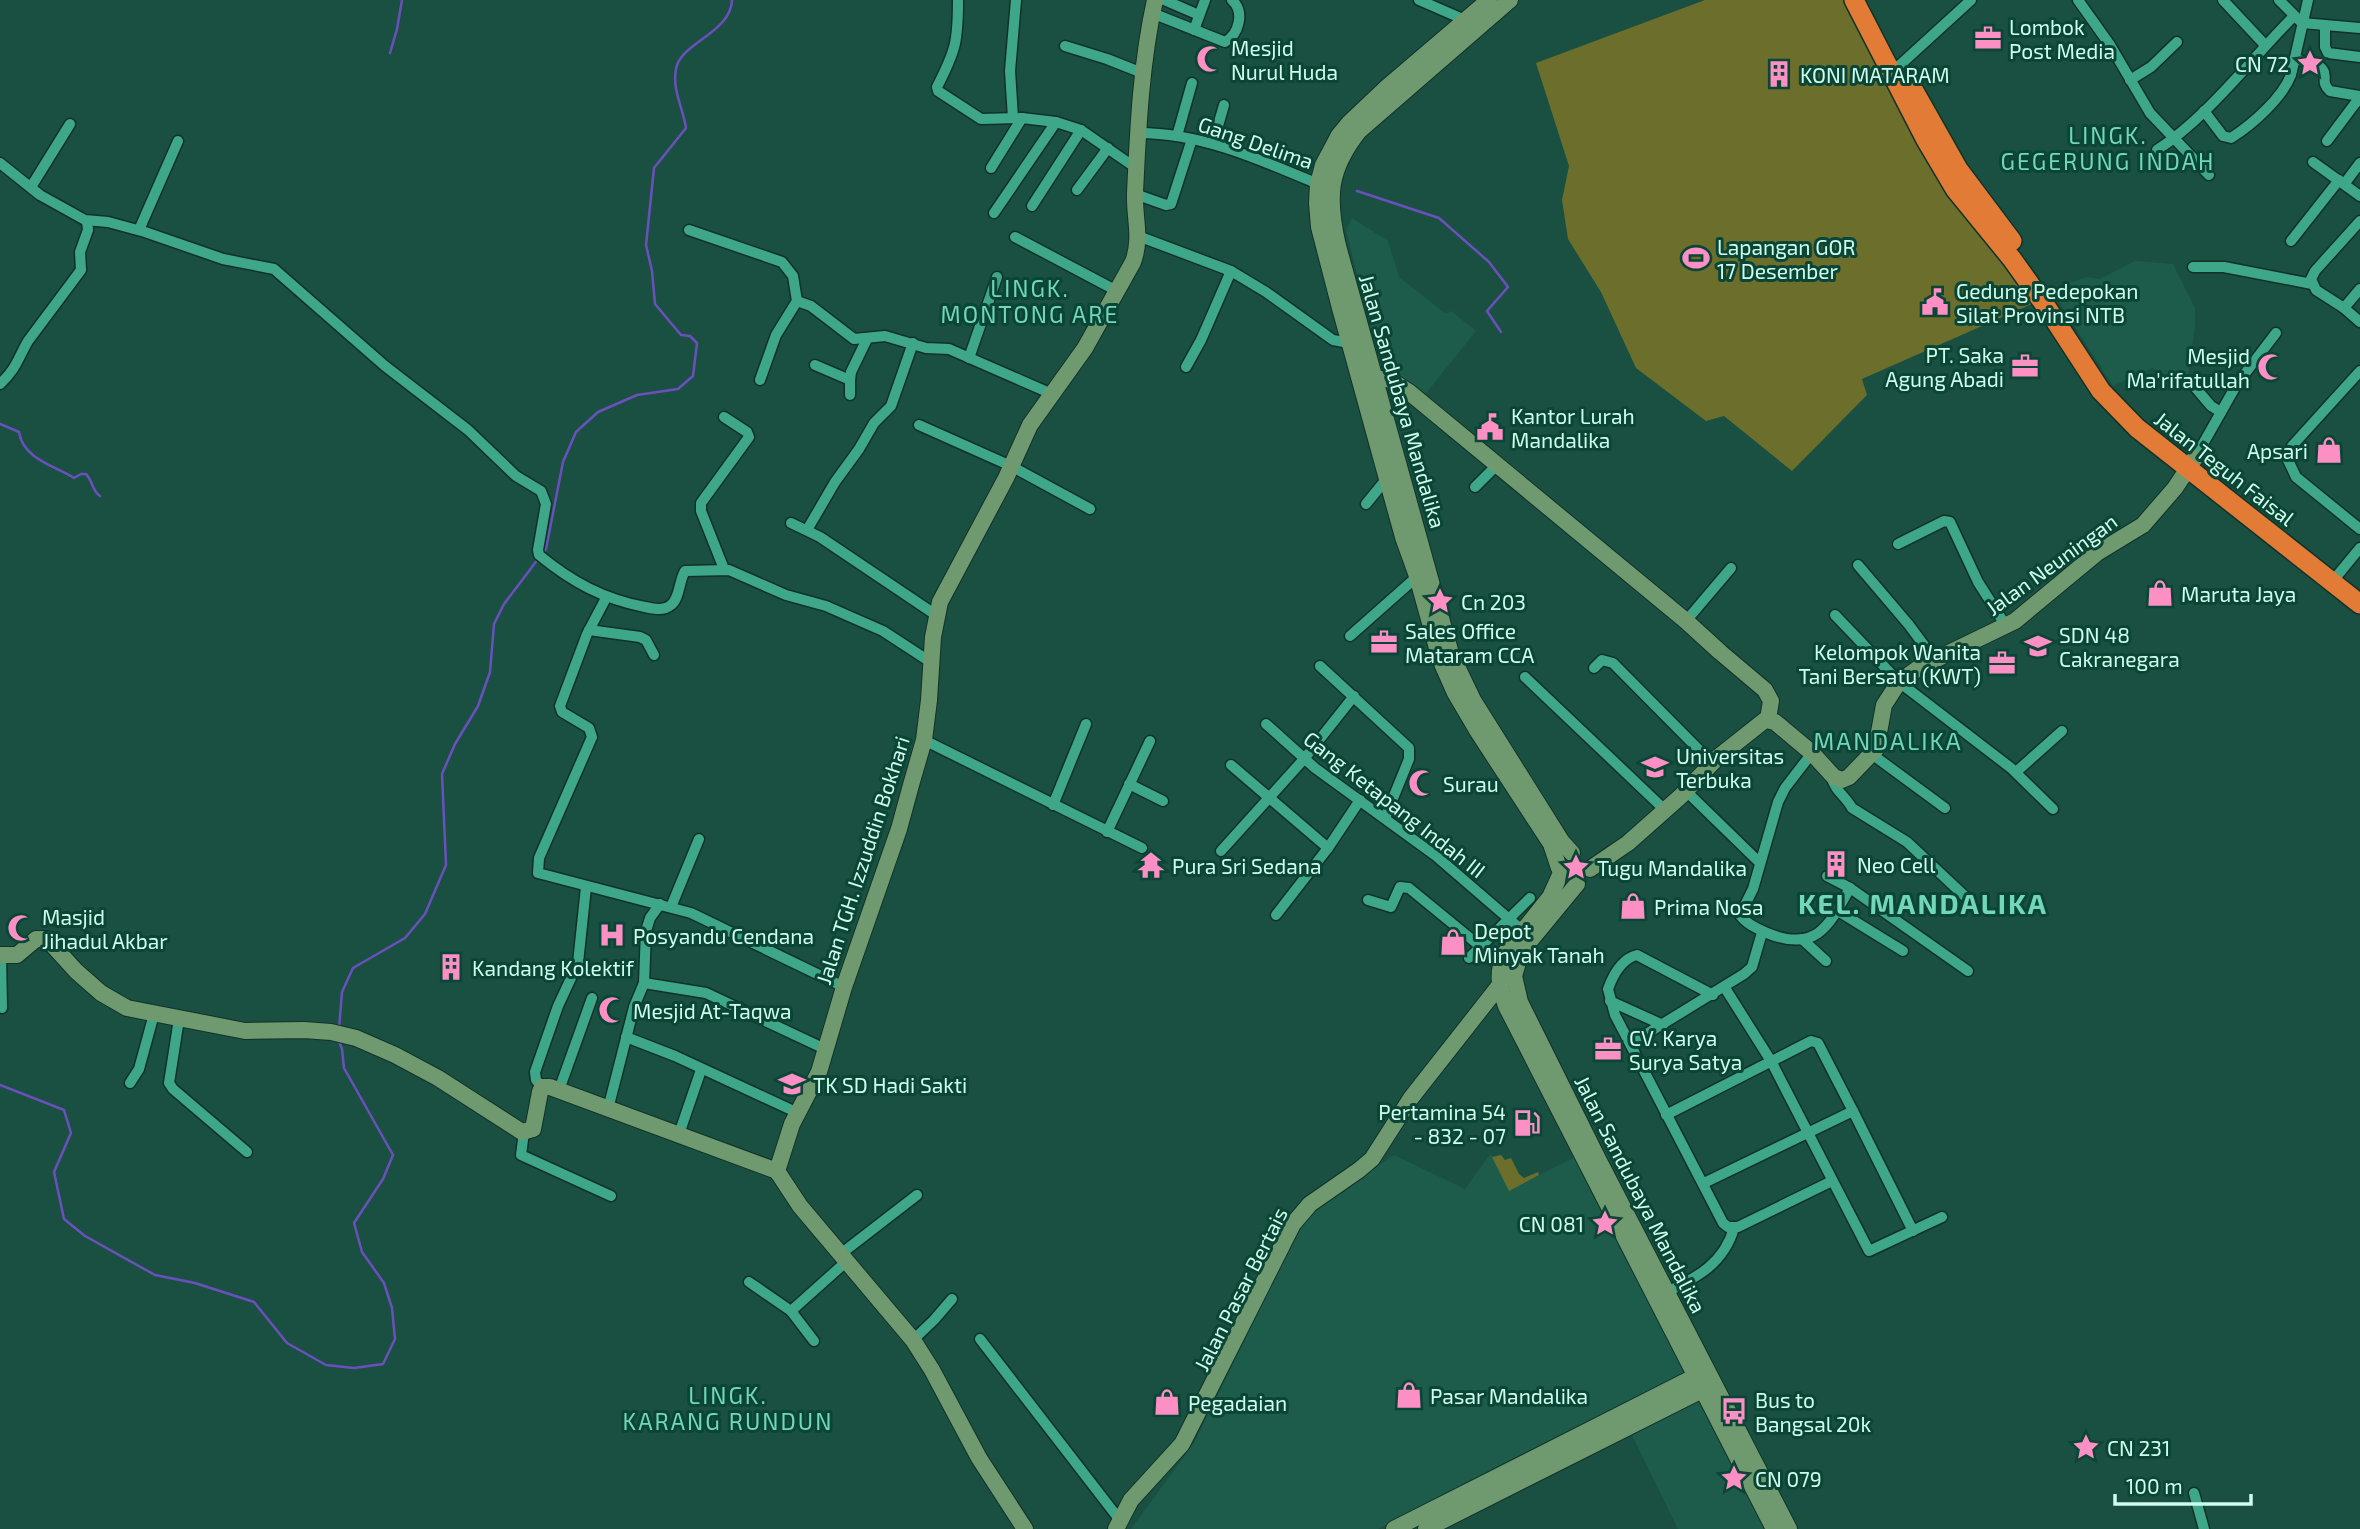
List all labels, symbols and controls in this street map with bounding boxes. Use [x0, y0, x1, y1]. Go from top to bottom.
place label: Lombok Post Media [2009, 14, 2115, 63]
office icon: Lombok Post Media [1973, 23, 2003, 53]
place label: Mesjid Nurul Huda [1231, 35, 1338, 84]
mosque icon: Mesjid Nurul Huda [1195, 44, 1225, 74]
place icon: CN 72 [2295, 48, 2325, 78]
place label: CN 72 [2235, 51, 2289, 76]
building icon: KONI MATARAM [1764, 59, 1794, 89]
place label: KONI MATARAM [1800, 62, 1950, 87]
street label: Gang Delima [1195, 111, 1317, 173]
district label: LINGK. GEGERUNG INDAH [2001, 121, 2215, 175]
place label: Lapangan GOR 17 Desember [1717, 234, 1855, 283]
sports icon: Lapangan GOR 17 Desember [1681, 243, 1711, 273]
street label: Jalan Sandubaya Mandalika [1355, 271, 1451, 531]
district label: LINGK. MONTONG ARE [941, 274, 1119, 328]
place label: Gedung Pedepokan Silat Provinsi NTB [1956, 278, 2138, 327]
public building icon: Gedung Pedepokan Silat Provinsi NTB [1920, 287, 1950, 317]
place label: PT. Saka Agung Abadi [1885, 342, 2004, 391]
place label: Mesjid Ma'rifatullah [2127, 343, 2250, 392]
office icon: PT. Saka Agung Abadi [2010, 351, 2040, 381]
mosque icon: Mesjid Ma'rifatullah [2256, 352, 2286, 382]
place label: Kantor Lurah Mandalika [1511, 403, 1635, 452]
street label: Jalan Teguh Faisal [2150, 406, 2300, 531]
public building icon: Kantor Lurah Mandalika [1475, 412, 1505, 442]
shop icon: Apsari [2314, 435, 2344, 465]
place label: Apsari [2247, 438, 2308, 463]
street label: Jalan Neuningan [1980, 508, 2122, 620]
shop icon: Maruta Jaya [2145, 578, 2175, 608]
place label: Maruta Jaya [2181, 581, 2296, 606]
place icon: Cn 203 [1425, 586, 1455, 616]
place label: Cn 203 [1461, 589, 1526, 614]
place label: Sales Office Mataram CCA [1405, 618, 1534, 667]
place label: SDN 48 Cakranegara [2059, 622, 2180, 671]
office icon: Sales Office Mataram CCA [1369, 627, 1399, 657]
school or university icon: SDN 48 Cakranegara [2023, 631, 2053, 661]
place label: Kelompok Wanita Tani Bersatu (KWT) [1798, 639, 1981, 688]
office icon: Kelompok Wanita Tani Bersatu (KWT) [1987, 648, 2017, 678]
street label: Gang Ketapang Indah III [1299, 725, 1491, 883]
district label: MANDALIKA [1813, 726, 1963, 755]
street label: Jalan TGH. Izzuddin Bokhari [810, 733, 914, 987]
place label: Universitas Terbuka [1676, 743, 1784, 792]
school or university icon: Universitas Terbuka [1640, 752, 1670, 782]
mosque icon: Surau [1407, 768, 1437, 798]
place label: Surau [1443, 771, 1499, 796]
building icon: Neo Cell [1821, 849, 1851, 879]
temple icon: Pura Sri Sedana [1136, 850, 1166, 880]
place icon: Tugu Mandalika [1561, 852, 1591, 882]
place label: Neo Cell [1857, 852, 1936, 877]
place label: Pura Sri Sedana [1172, 853, 1321, 878]
place label: Tugu Mandalika [1597, 855, 1747, 880]
district label: KEL. MANDALIKA [1798, 886, 2048, 920]
shop icon: Prima Nosa [1618, 891, 1648, 921]
place label: Prima Nosa [1654, 894, 1764, 919]
place label: Masjid Jihadul Akbar [42, 904, 168, 953]
mosque icon: Masjid Jihadul Akbar [6, 913, 36, 943]
place label: Depot Minyak Tanah [1474, 918, 1605, 967]
hospital icon: Posyandu Cendana [597, 920, 627, 950]
place label: Posyandu Cendana [633, 923, 814, 948]
shop icon: Depot Minyak Tanah [1438, 927, 1468, 957]
building icon: Kandang Kolektif [436, 952, 466, 982]
place label: Kandang Kolektif [472, 955, 635, 980]
mosque icon: Mesjid At-Taqwa [597, 995, 627, 1025]
place label: Mesjid At-Taqwa [633, 998, 792, 1024]
place label: CV. Karya Surya Satya [1629, 1025, 1742, 1074]
office icon: CV. Karya Surya Satya [1593, 1034, 1623, 1064]
school or university icon: TK SD Hadi Sakti [777, 1069, 807, 1099]
street label: Jalan Sandubaya Mandalika [1570, 1071, 1712, 1317]
place label: TK SD Hadi Sakti [813, 1072, 967, 1097]
place label: Pertamina 54 - 832 - 07 [1378, 1099, 1506, 1148]
fuel station icon: Pertamina 54 - 832 - 07 [1512, 1108, 1542, 1138]
street label: Jalan Pasar Bertais [1188, 1203, 1292, 1375]
place icon: CN 081 [1590, 1208, 1620, 1238]
place label: CN 081 [1519, 1211, 1584, 1236]
shop icon: Pasar Mandalika [1394, 1380, 1424, 1410]
district label: LINGK. KARANG RUNDUN [623, 1381, 833, 1435]
place label: Pasar Mandalika [1430, 1383, 1588, 1408]
shop icon: Pegadaian [1152, 1387, 1182, 1417]
place label: Bus to Bangsal 20k [1755, 1387, 1872, 1436]
place label: Pegadaian [1188, 1390, 1287, 1415]
bus stop icon: Bus to Bangsal 20k [1719, 1396, 1749, 1426]
place icon: CN 231 [2071, 1432, 2101, 1462]
place label: CN 231 [2107, 1435, 2170, 1460]
scale bar [2115, 1462, 2252, 1506]
place icon: CN 079 [1719, 1463, 1749, 1493]
place label: CN 079 [1755, 1466, 1822, 1491]
text: 100 m [2126, 1473, 2183, 1498]

